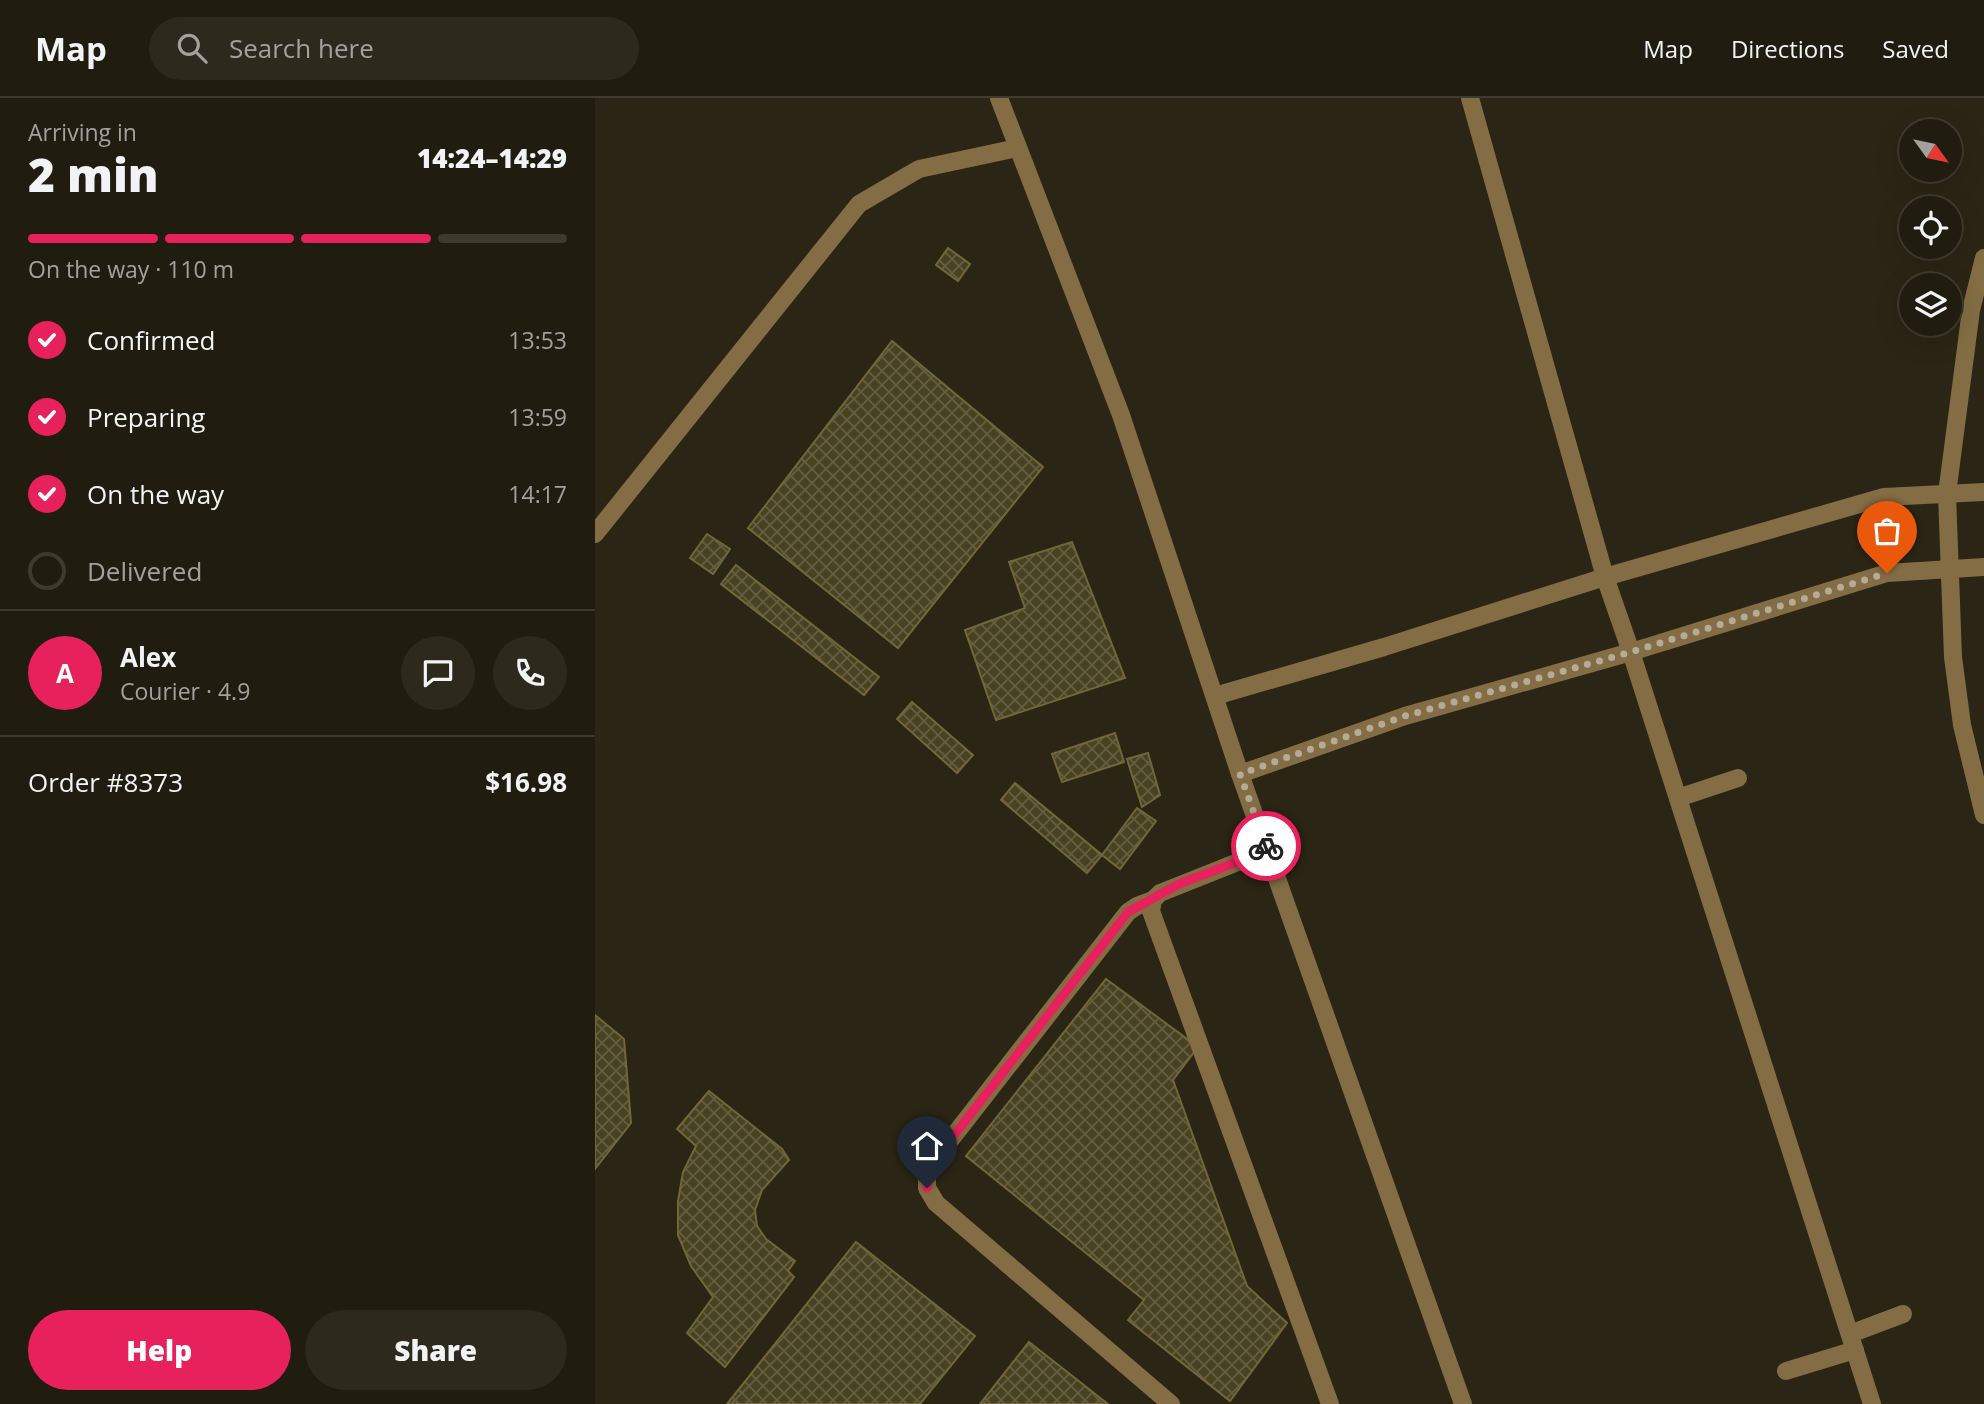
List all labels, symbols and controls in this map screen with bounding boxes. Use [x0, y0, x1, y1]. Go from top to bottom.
search box [149, 17, 639, 80]
text: Map [35, 26, 107, 71]
icon: search [173, 29, 211, 67]
text: Search here [229, 30, 374, 66]
text: Map [1643, 32, 1693, 65]
text: Directions [1731, 32, 1844, 65]
text: Saved [1882, 32, 1949, 65]
text: Arriving in [28, 116, 137, 148]
north arrow [1899, 119, 1962, 182]
map controls [1899, 119, 1962, 336]
text: 14:24–14:29 [417, 140, 567, 176]
text: 2 min [28, 143, 159, 205]
button: locate [1899, 196, 1962, 259]
text: On the way · 110 m [28, 253, 234, 285]
button: layers [1899, 273, 1962, 336]
icon: check [28, 321, 66, 359]
text: Confirmed [87, 322, 215, 358]
text: 13:53 [508, 324, 567, 356]
icon: check [28, 398, 66, 436]
text: Preparing [87, 399, 205, 435]
text: 13:59 [508, 401, 567, 433]
icon: check [28, 475, 66, 513]
text: On the way [87, 476, 224, 512]
text: 14:17 [508, 478, 567, 510]
pin [1857, 501, 1917, 573]
icon: bag [1868, 512, 1906, 550]
text: Delivered [87, 553, 202, 589]
button: chat [401, 636, 475, 710]
button: phone [493, 636, 567, 710]
text: Alex [120, 639, 176, 675]
text: A [56, 655, 74, 691]
text: Courier · 4.9 [120, 675, 250, 707]
text: Order #8373 [28, 764, 183, 800]
text: $16.98 [485, 764, 567, 800]
courier [1231, 811, 1301, 881]
icon: bike [1247, 827, 1285, 865]
pin [897, 1116, 957, 1188]
icon: home [908, 1127, 946, 1165]
button: Help [28, 1310, 291, 1390]
button: Share [305, 1310, 567, 1390]

